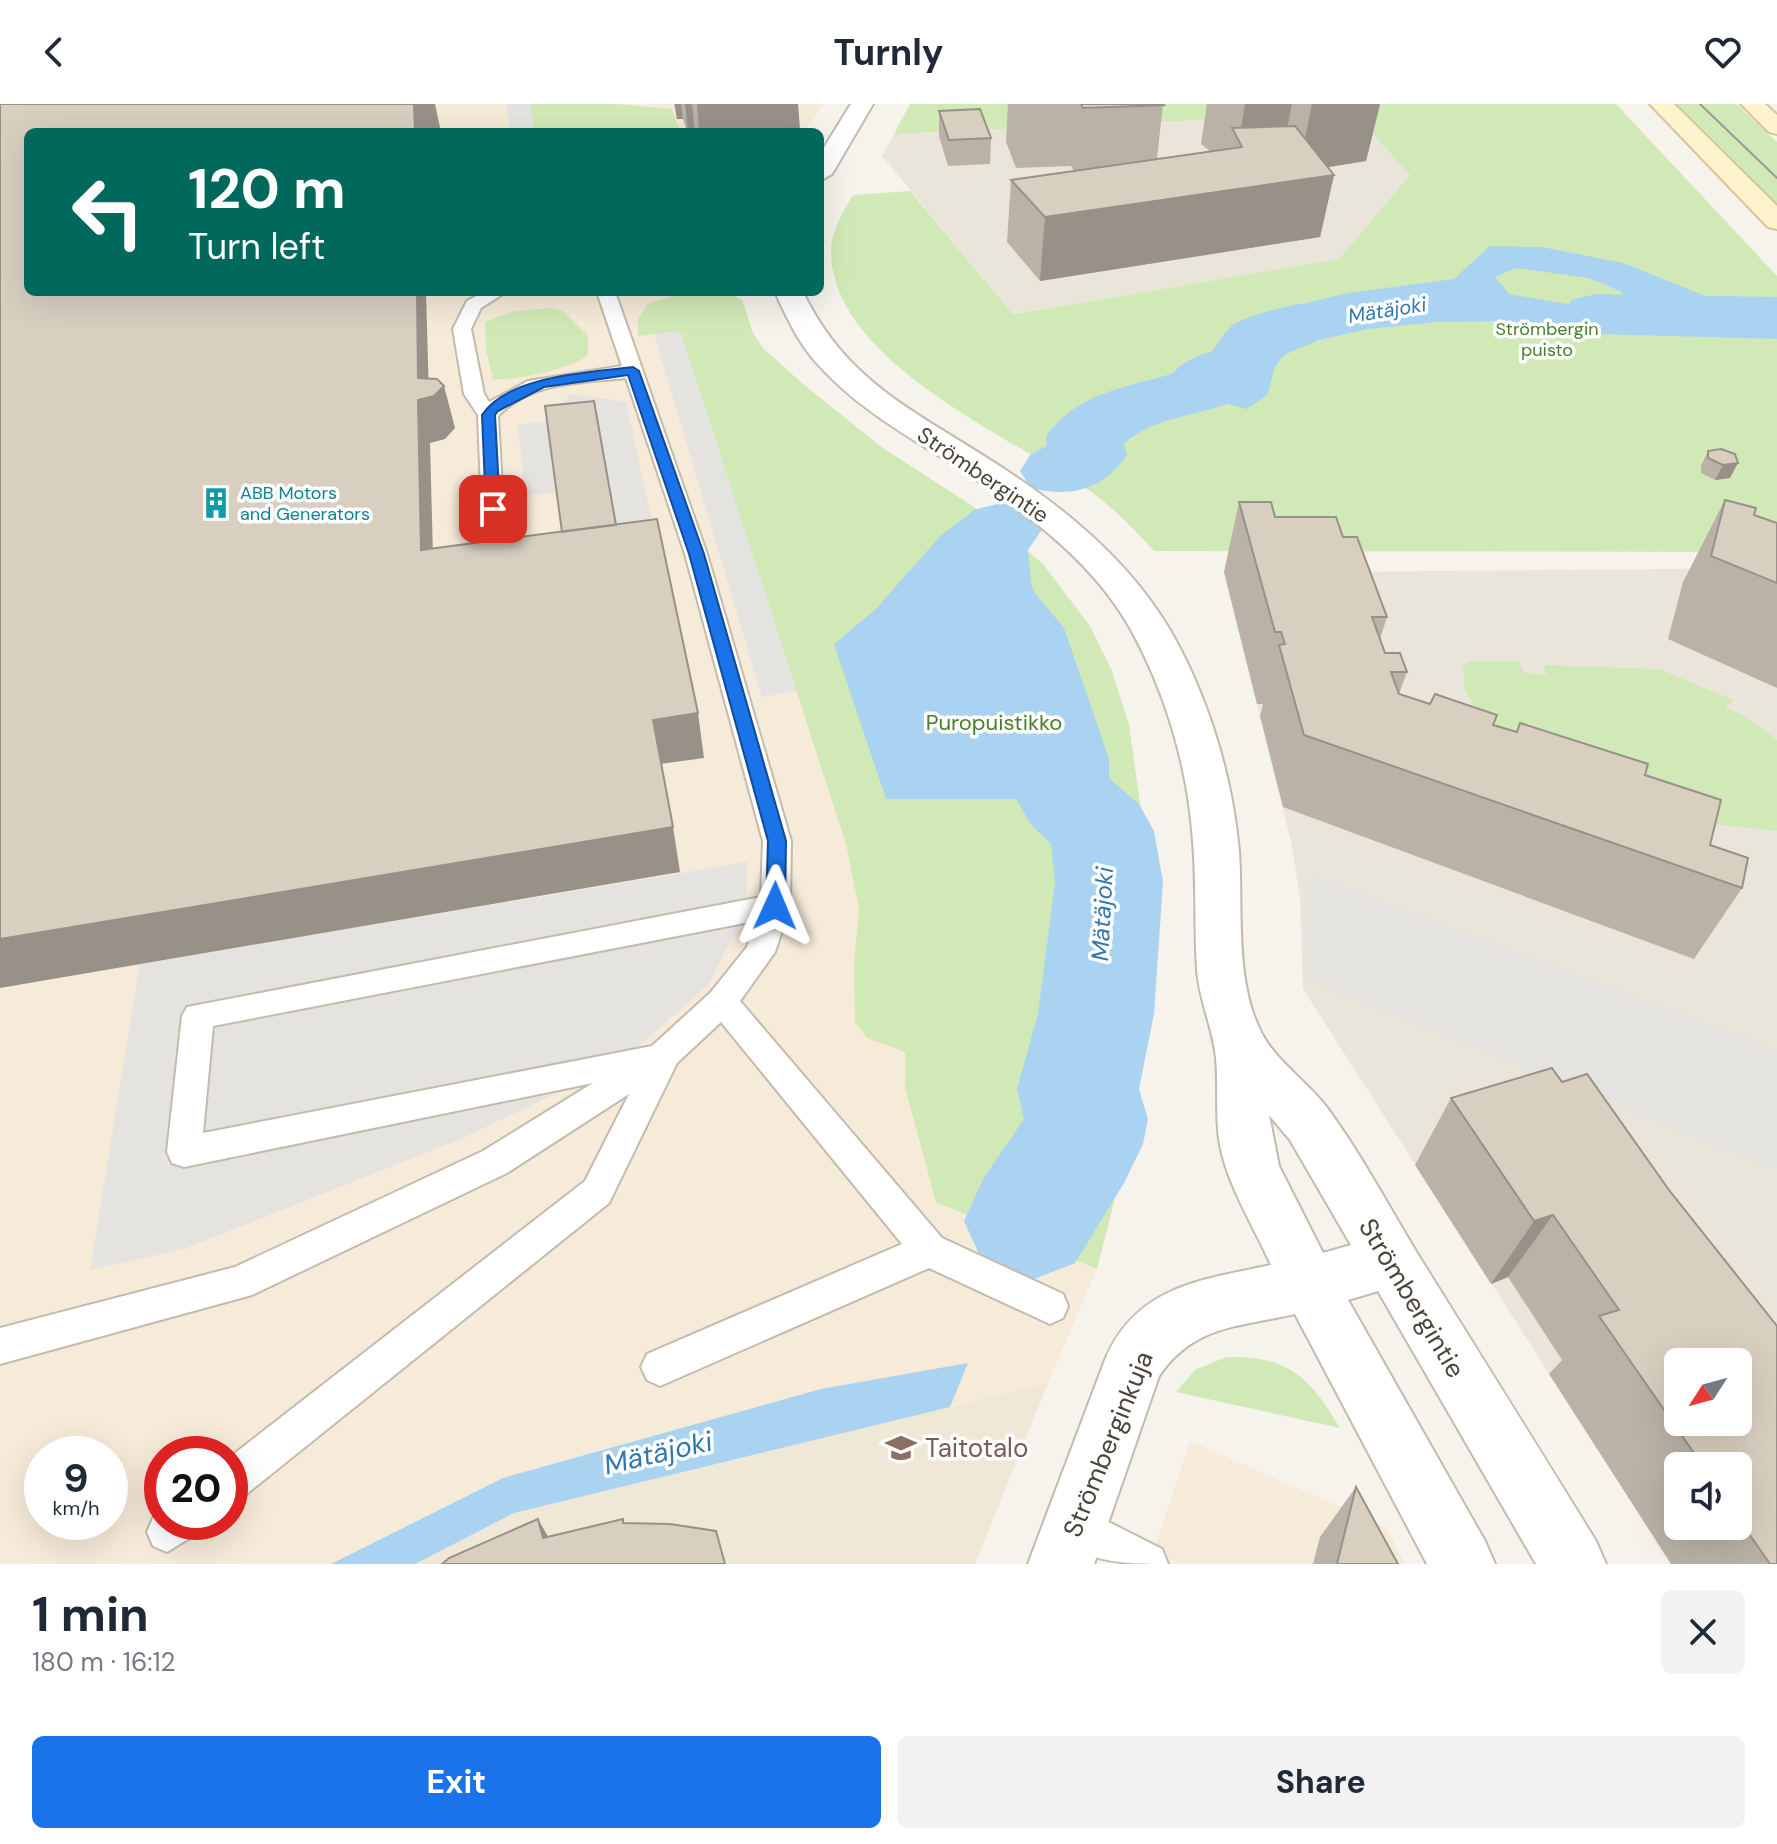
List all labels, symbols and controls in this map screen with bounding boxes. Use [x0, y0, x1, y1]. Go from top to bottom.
text: Turnly [833, 29, 944, 76]
icon: back [32, 30, 76, 74]
icon: heart [1701, 30, 1745, 74]
text: 120 m [188, 152, 346, 225]
icon: left [56, 160, 160, 264]
text: Turn left [188, 223, 325, 270]
water label: Mätäjoki [1346, 291, 1429, 329]
park label: Strömbergin puisto [1495, 317, 1599, 362]
street label: Strömbergintie [912, 420, 1054, 530]
pin [459, 475, 527, 543]
place label: ABB Motors and Generators [240, 481, 370, 526]
building icon: ABB Motors and Generators [199, 486, 233, 520]
icon: arrive [471, 487, 515, 531]
park label: Puropuistikko [926, 708, 1062, 737]
position arrow [733, 864, 817, 948]
water label: Mätäjoki [1084, 865, 1120, 962]
street label: Strömbergintie [1351, 1212, 1473, 1384]
street label: Strömberginkuja [1055, 1346, 1161, 1542]
north arrow [1664, 1348, 1752, 1436]
map controls [1664, 1348, 1752, 1540]
water label: Mätäjoki [600, 1422, 717, 1483]
school or university icon: Taitotalo [884, 1431, 918, 1465]
place label: Taitotalo [925, 1431, 1028, 1465]
speed limit sign: 20 [144, 1436, 248, 1540]
text: 9 [63, 1452, 89, 1504]
button: sound [1664, 1452, 1752, 1540]
text: km/h [52, 1495, 100, 1521]
text: 1 min [32, 1583, 149, 1646]
button: close [1661, 1590, 1745, 1674]
text: 180 m · 16:12 [32, 1645, 176, 1679]
button: Exit [32, 1736, 881, 1828]
button: Share [897, 1736, 1745, 1828]

